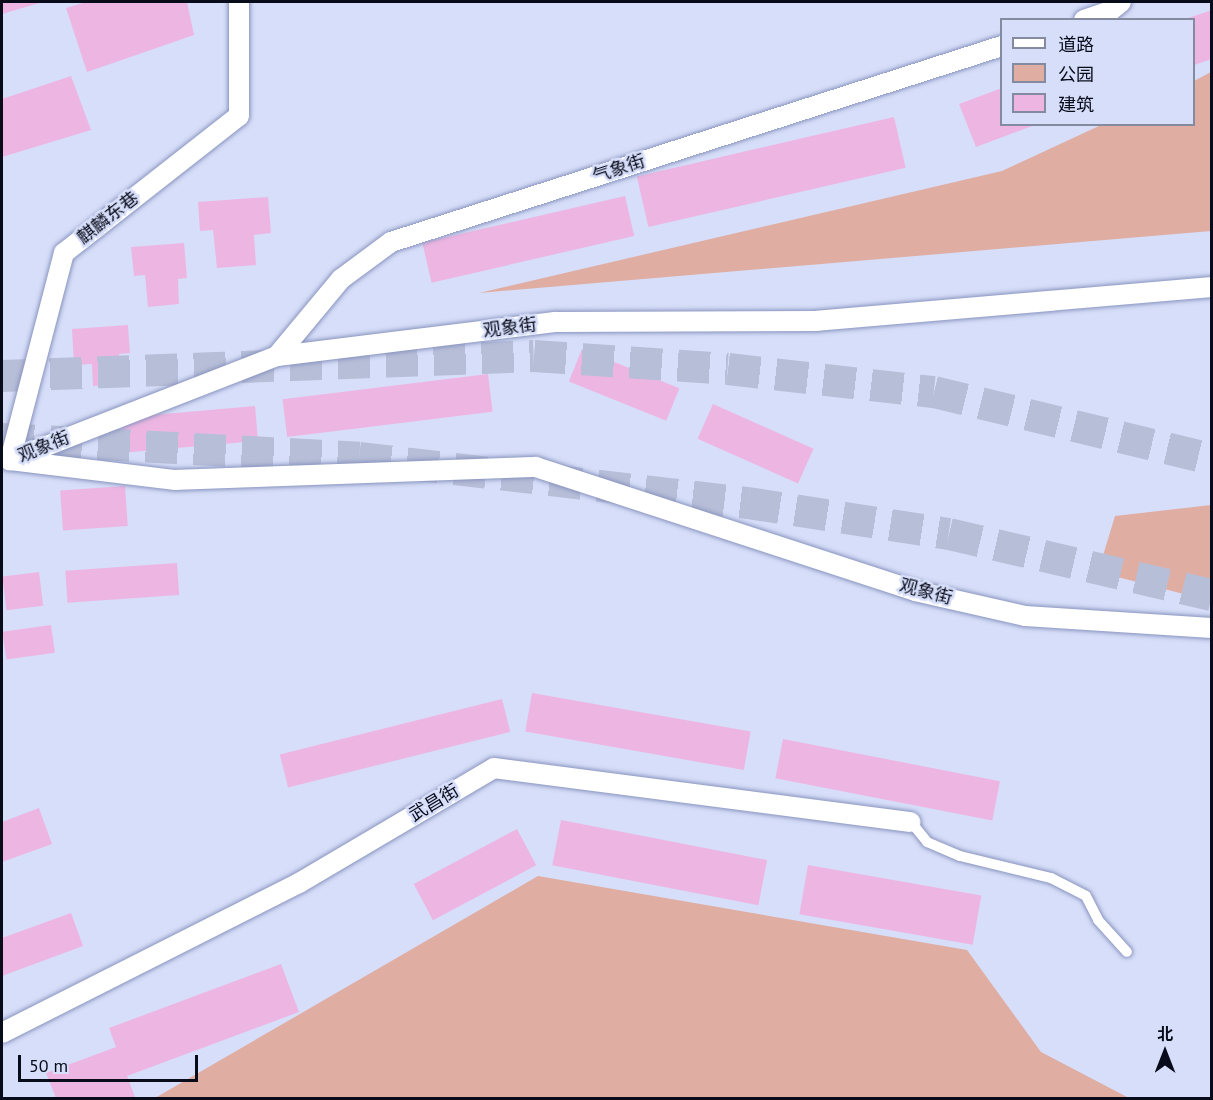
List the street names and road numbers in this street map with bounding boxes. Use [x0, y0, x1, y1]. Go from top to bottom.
street label: 气象街 [590, 150, 648, 188]
street label: 麒麟东巷 [73, 187, 143, 249]
street label: 观象街 [482, 314, 538, 342]
street label: 观象街 [15, 427, 73, 467]
street label: 观象街 [897, 575, 955, 609]
street label: 武昌街 [405, 780, 463, 826]

